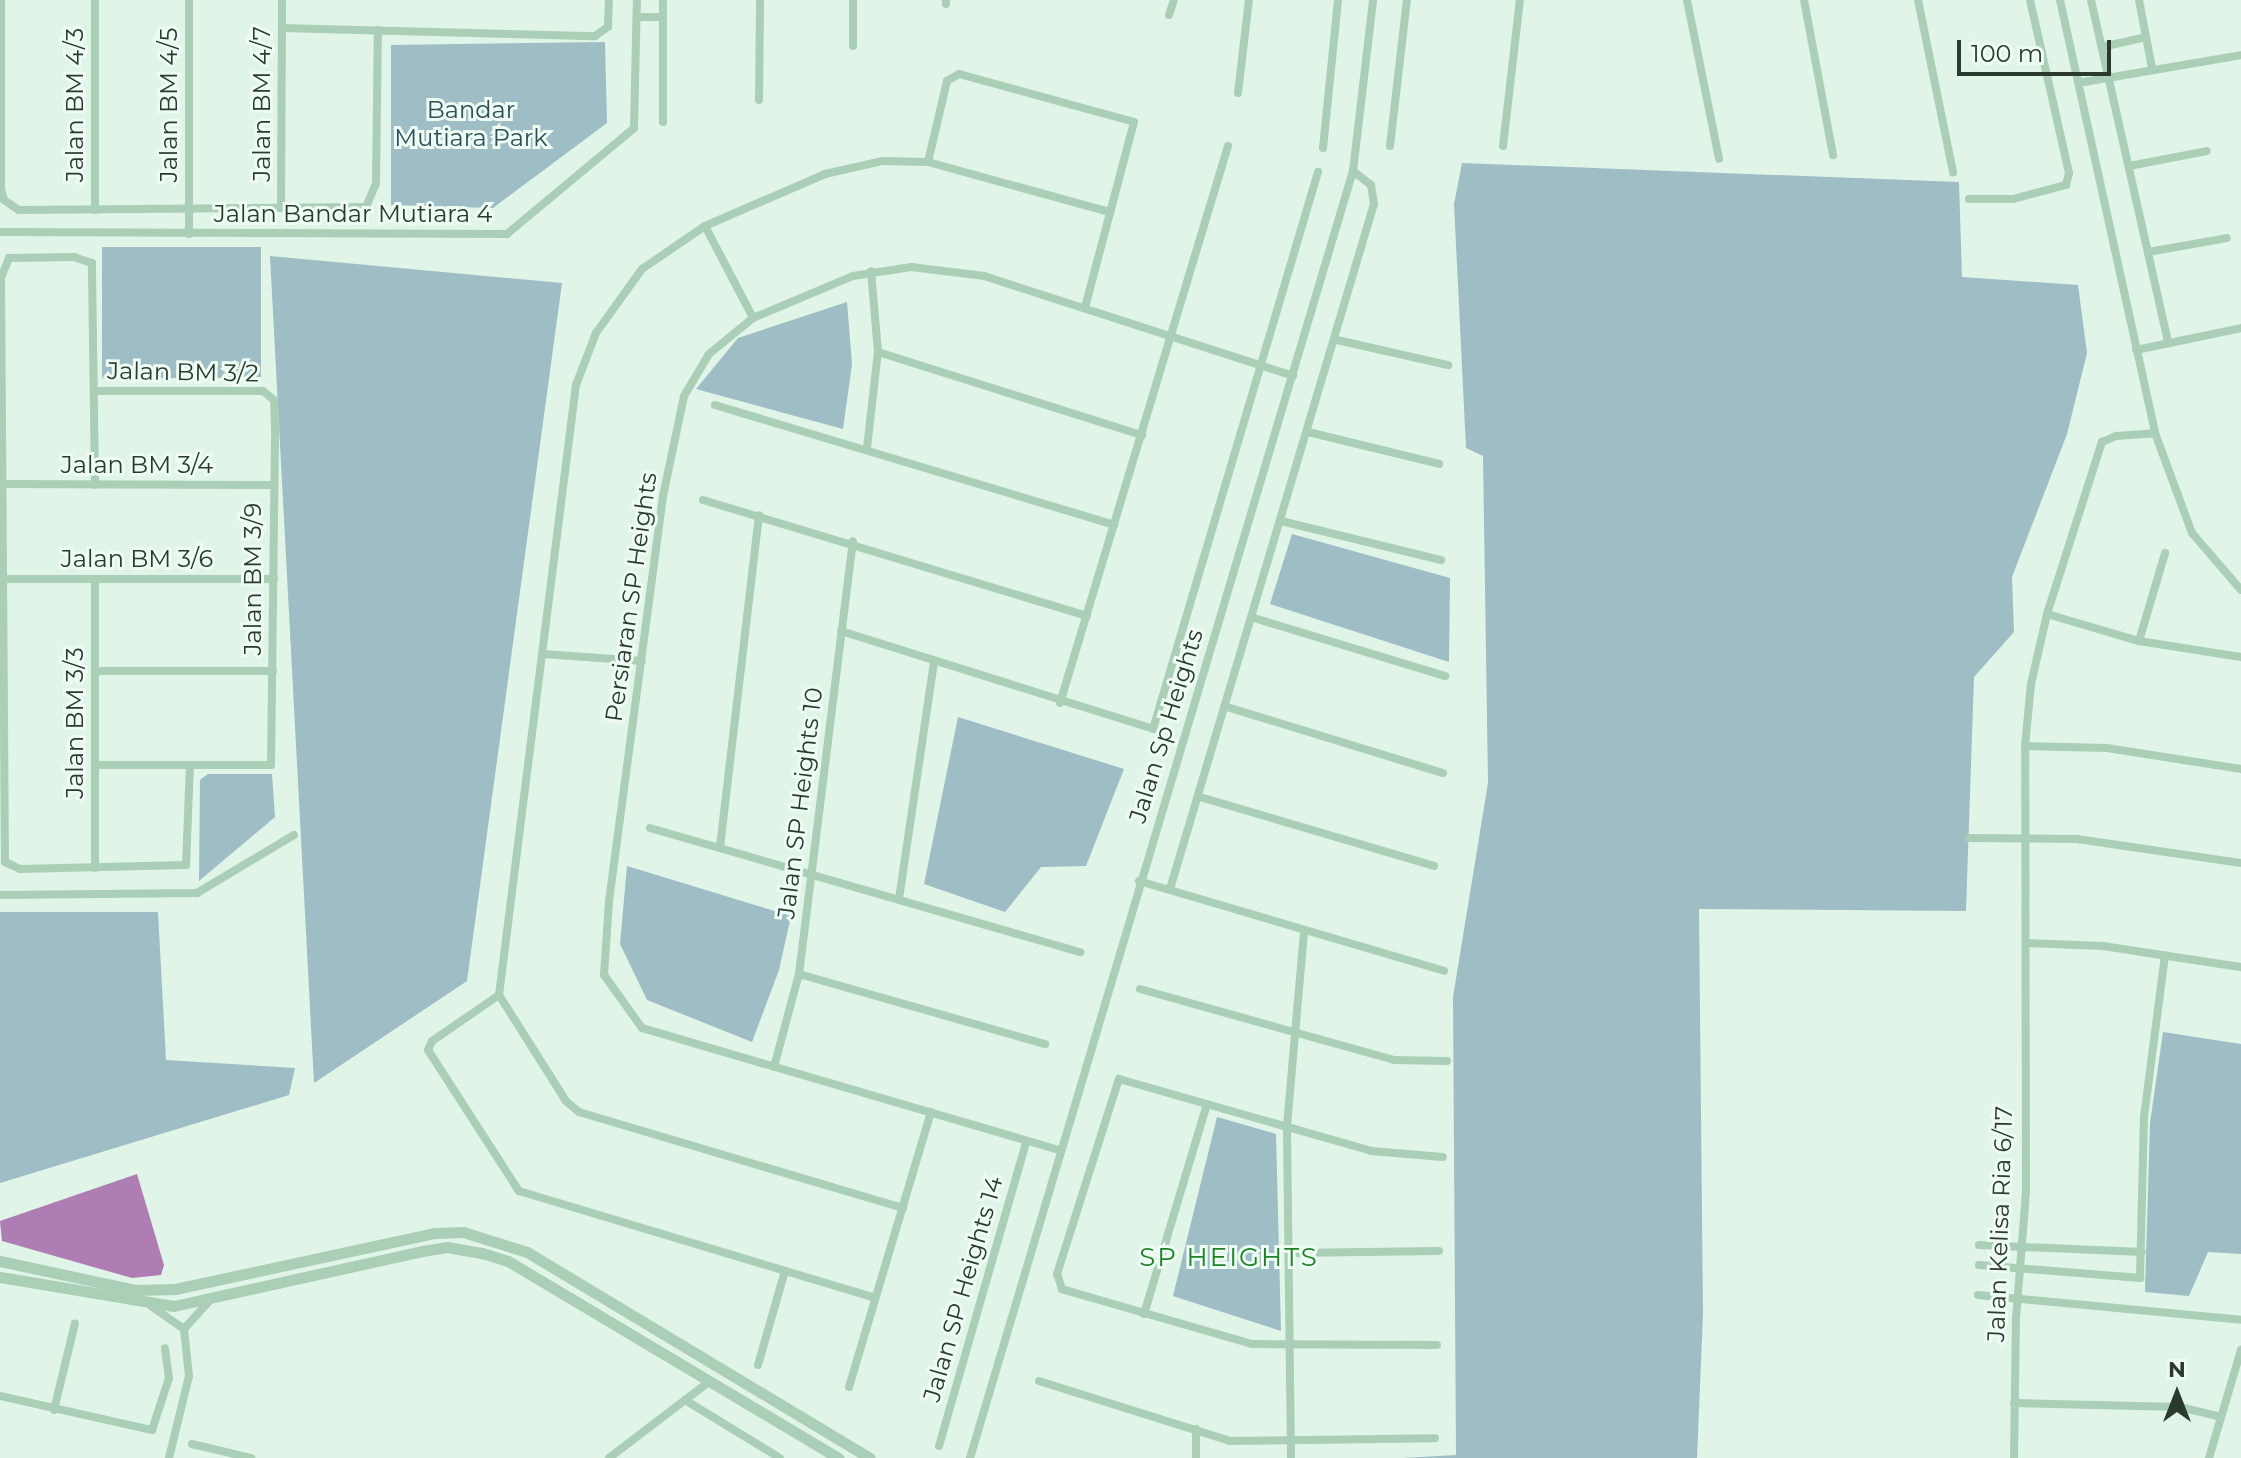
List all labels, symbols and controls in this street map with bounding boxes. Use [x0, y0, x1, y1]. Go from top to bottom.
scale bar [1961, 24, 2115, 74]
street label: Jalan BM 4/7 [248, 26, 276, 182]
street label: Jalan BM 4/3 [61, 28, 89, 182]
street label: Jalan BM 4/5 [155, 28, 183, 182]
text: 100 m [1971, 39, 2043, 68]
park label: Bandar Mutiara Park [394, 96, 548, 152]
street label: Jalan Bandar Mutiara 4 [214, 200, 492, 228]
street label: Jalan BM 3/2 [107, 356, 259, 388]
street label: Jalan BM 3/4 [61, 451, 213, 479]
street label: Persiaran SP Heights [599, 470, 663, 724]
street label: Jalan BM 3/9 [239, 503, 267, 655]
street label: Jalan BM 3/6 [61, 545, 213, 573]
street label: Jalan Sp Heights [1123, 626, 1209, 826]
street label: Jalan BM 3/3 [61, 647, 89, 799]
street label: Jalan SP Heights 10 [772, 686, 828, 920]
street label: Jalan Kelisa Ria 6/17 [1981, 1106, 2019, 1342]
street label: Jalan SP Heights 14 [917, 1173, 1009, 1405]
district label: SP HEIGHTS [1139, 1242, 1319, 1274]
north arrow [2137, 1354, 2217, 1434]
text: N [2168, 1356, 2186, 1383]

